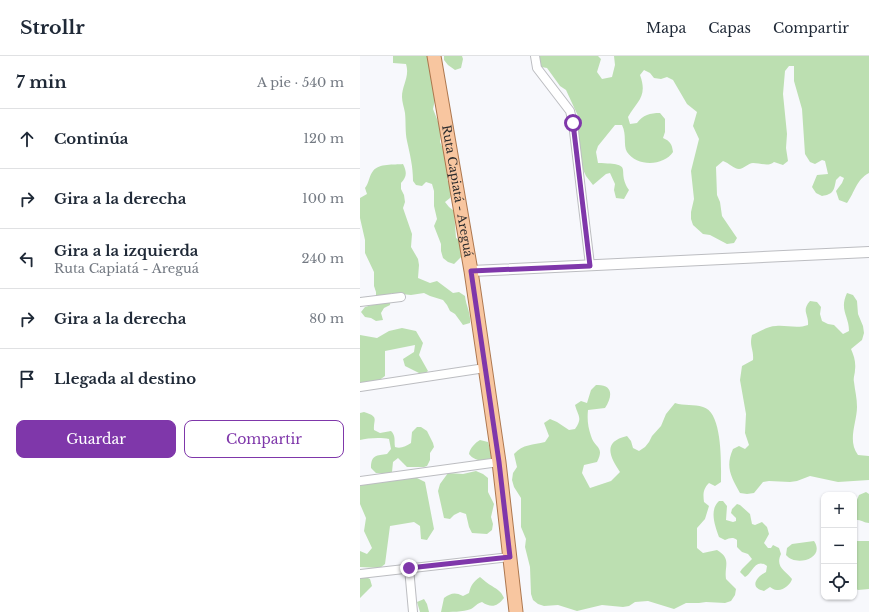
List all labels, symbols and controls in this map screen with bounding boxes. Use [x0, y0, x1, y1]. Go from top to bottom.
text: Strollr [20, 16, 85, 39]
text: Mapa [646, 19, 686, 37]
text: Capas [708, 19, 751, 37]
text: Compartir [773, 19, 849, 37]
text: 7 min [16, 72, 67, 93]
text: A pie · 540 m [257, 74, 344, 91]
route start [564, 114, 582, 132]
street label: Ruta Capiatá - Areguá [439, 124, 477, 259]
icon: ahead [16, 128, 38, 150]
text: Continúa [54, 129, 128, 148]
text: 120 m [303, 130, 344, 147]
icon: right [16, 188, 38, 210]
text: Gira a la derecha [54, 189, 186, 208]
text: 100 m [302, 190, 344, 207]
text: Gira a la izquierda [54, 241, 198, 260]
icon: left [16, 248, 38, 270]
text: 240 m [301, 250, 344, 267]
text: Ruta Capiatá - Areguá [54, 260, 199, 277]
icon: right [16, 308, 38, 330]
text: Gira a la derecha [54, 309, 186, 328]
text: 80 m [309, 310, 344, 327]
icon: arrive [16, 368, 38, 390]
text: Llegada al destino [54, 369, 196, 388]
button: Guardar [16, 420, 176, 458]
button: Compartir [184, 420, 344, 458]
map controls [821, 492, 857, 600]
button: + [821, 492, 857, 528]
button: − [821, 528, 857, 564]
route end [400, 559, 418, 577]
button: locate [821, 564, 857, 600]

